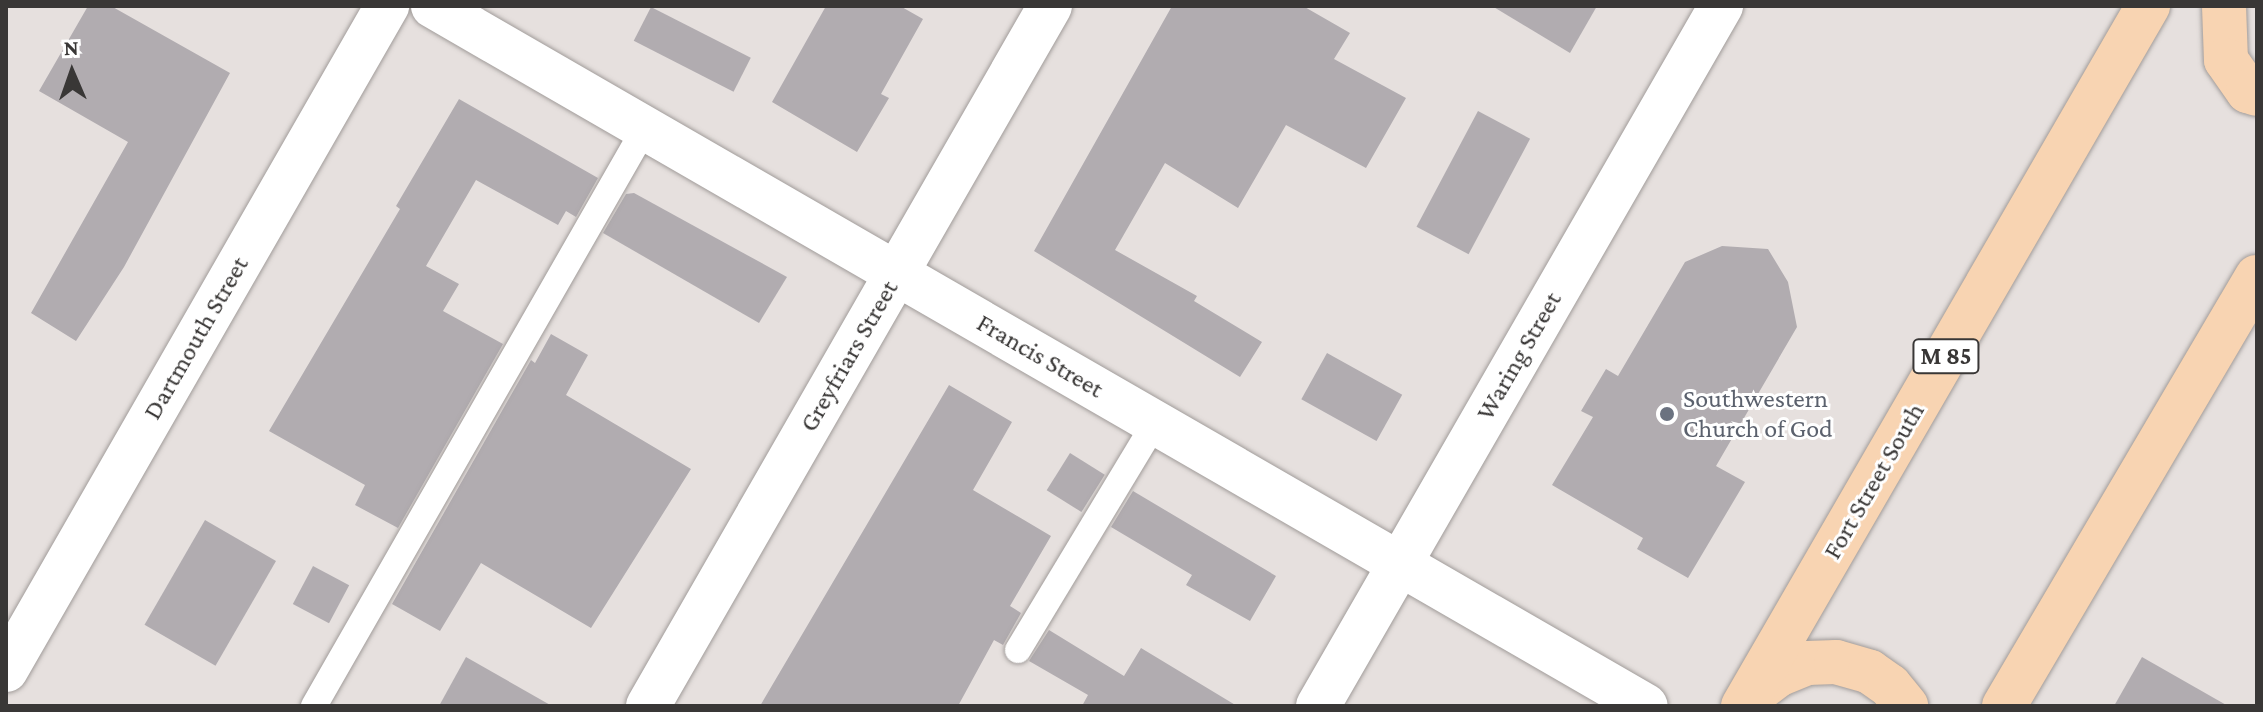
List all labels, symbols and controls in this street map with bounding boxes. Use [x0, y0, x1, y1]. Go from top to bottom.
north arrow [32, 32, 112, 112]
text: N [63, 35, 79, 60]
street label: Dartmouth Street [137, 251, 255, 425]
street label: Greyfriars Street [793, 275, 905, 437]
street label: Waring Street [1470, 286, 1568, 426]
street label: Francis Street [971, 307, 1109, 405]
road number: M 85 [1912, 336, 1980, 376]
place label: Southwestern Church of God [1683, 383, 1833, 444]
street label: Fort Street South [1817, 397, 1931, 565]
marker: Southwestern Church of God [1658, 405, 1676, 423]

